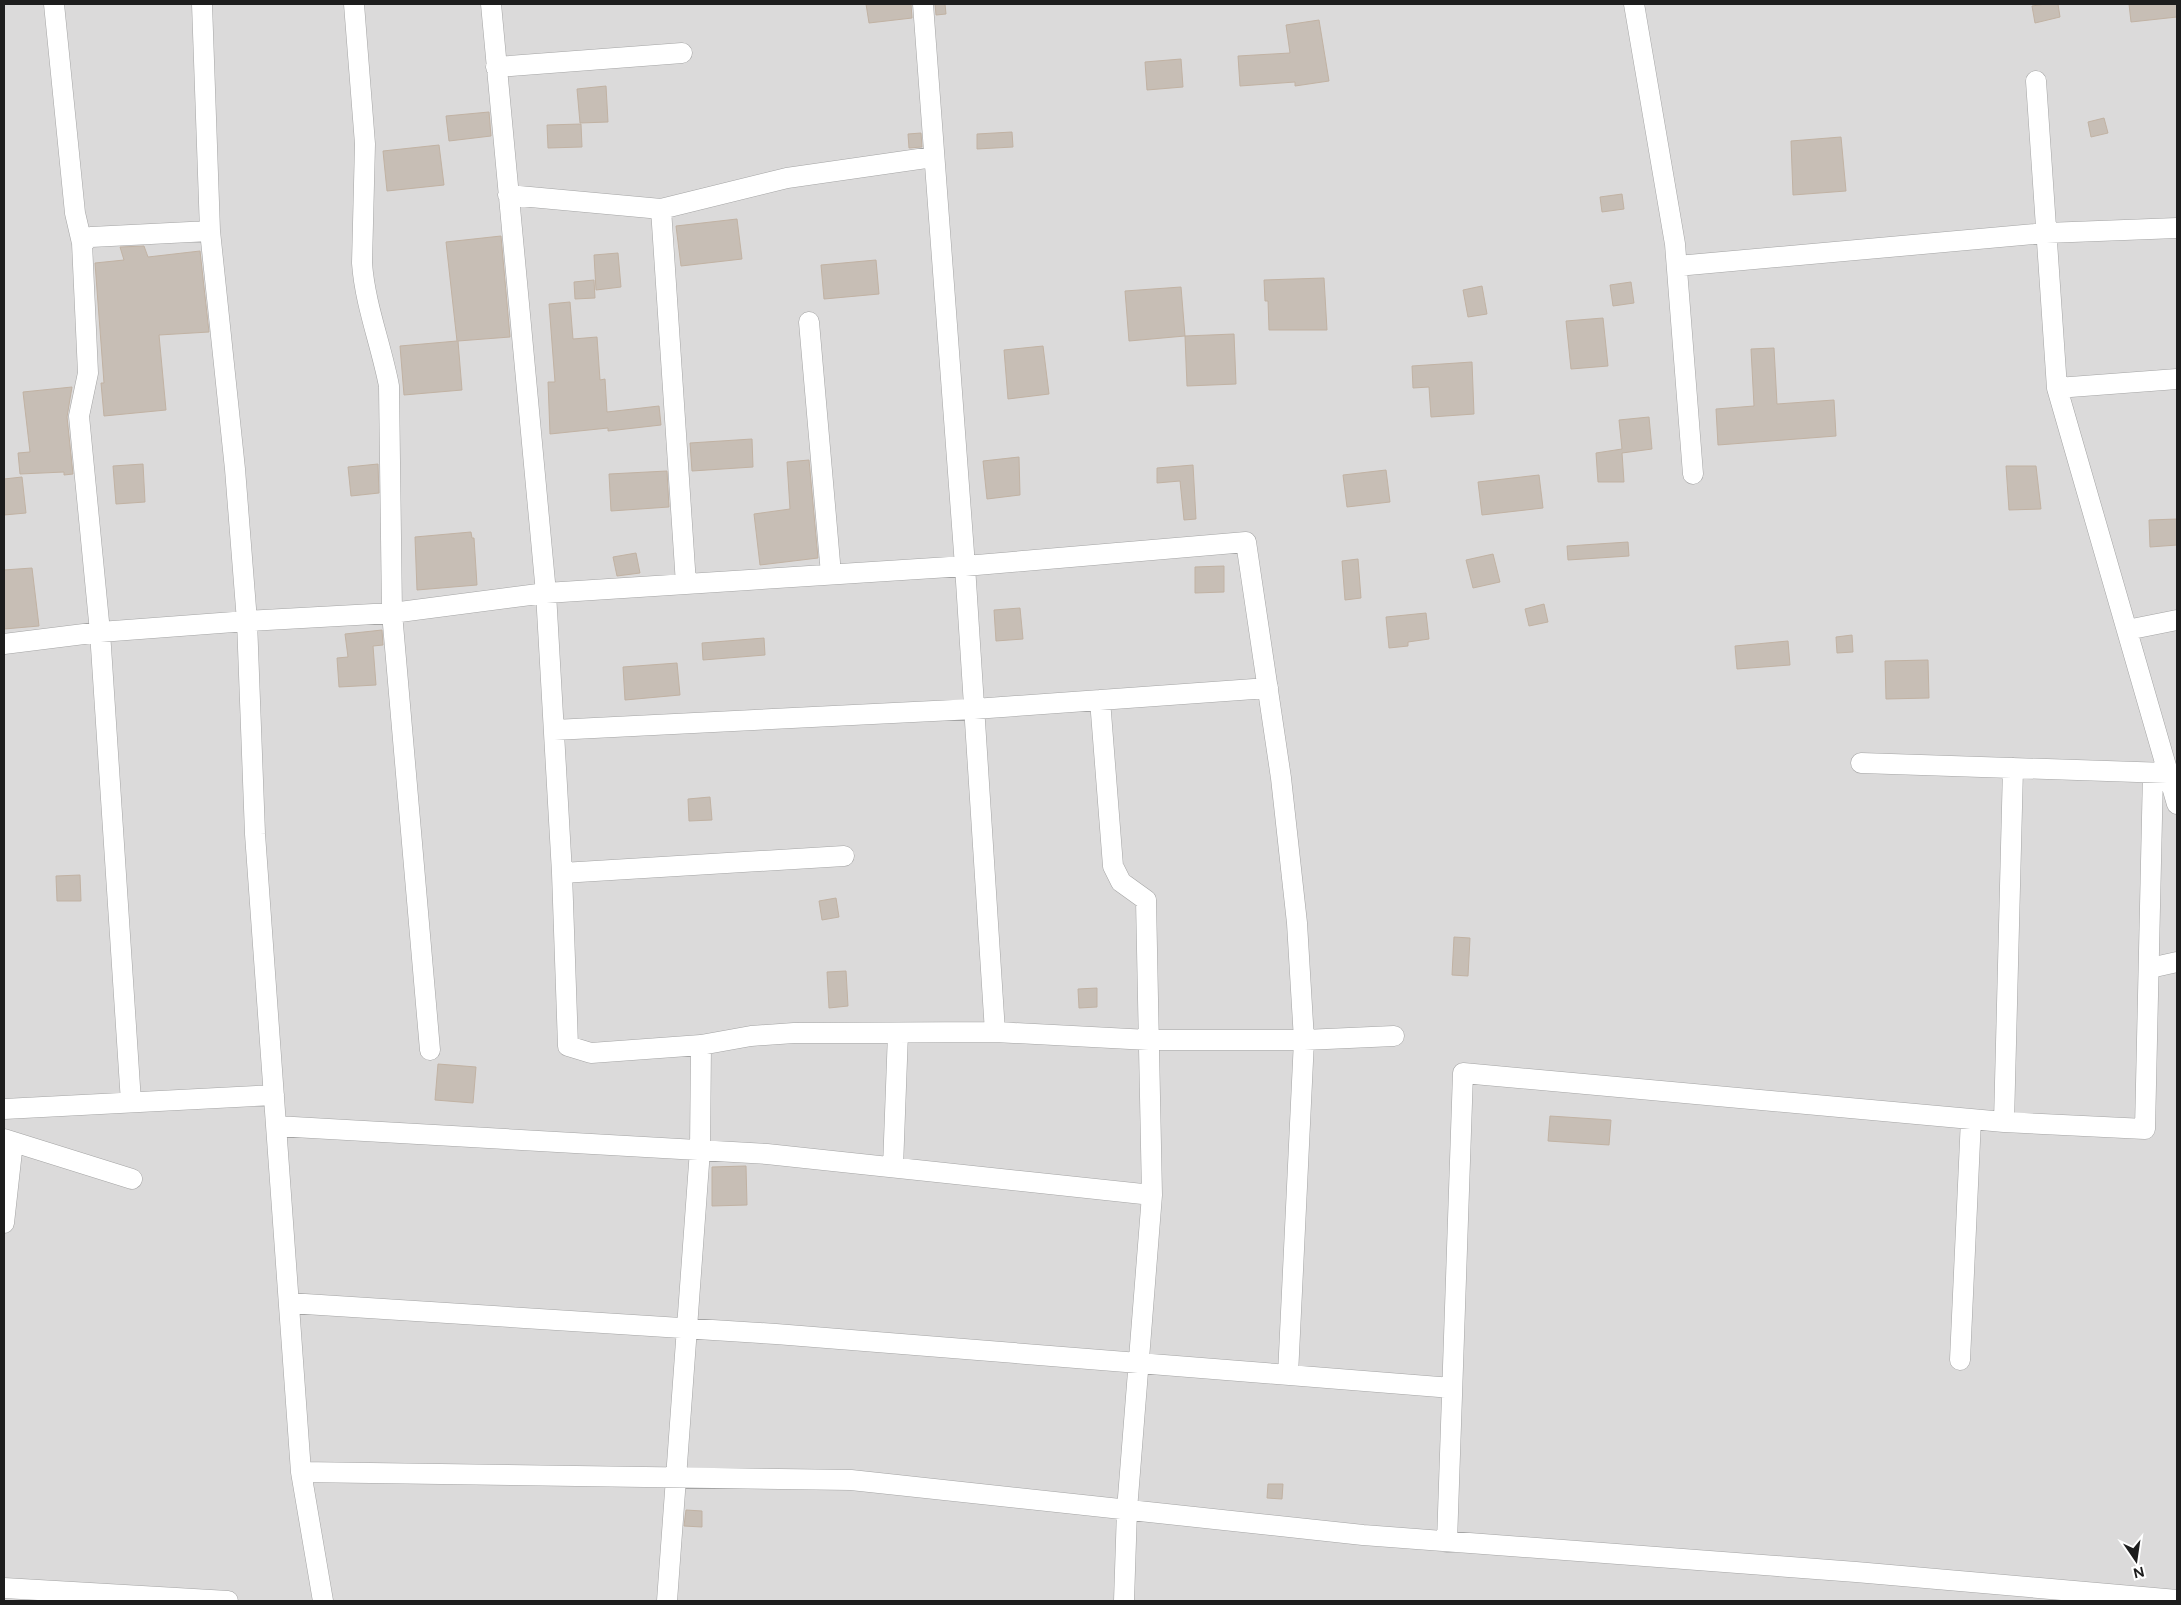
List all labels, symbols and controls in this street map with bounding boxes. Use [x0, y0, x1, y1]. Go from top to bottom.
north arrow [2111, 1535, 2161, 1585]
text: N [2132, 1563, 2146, 1582]

